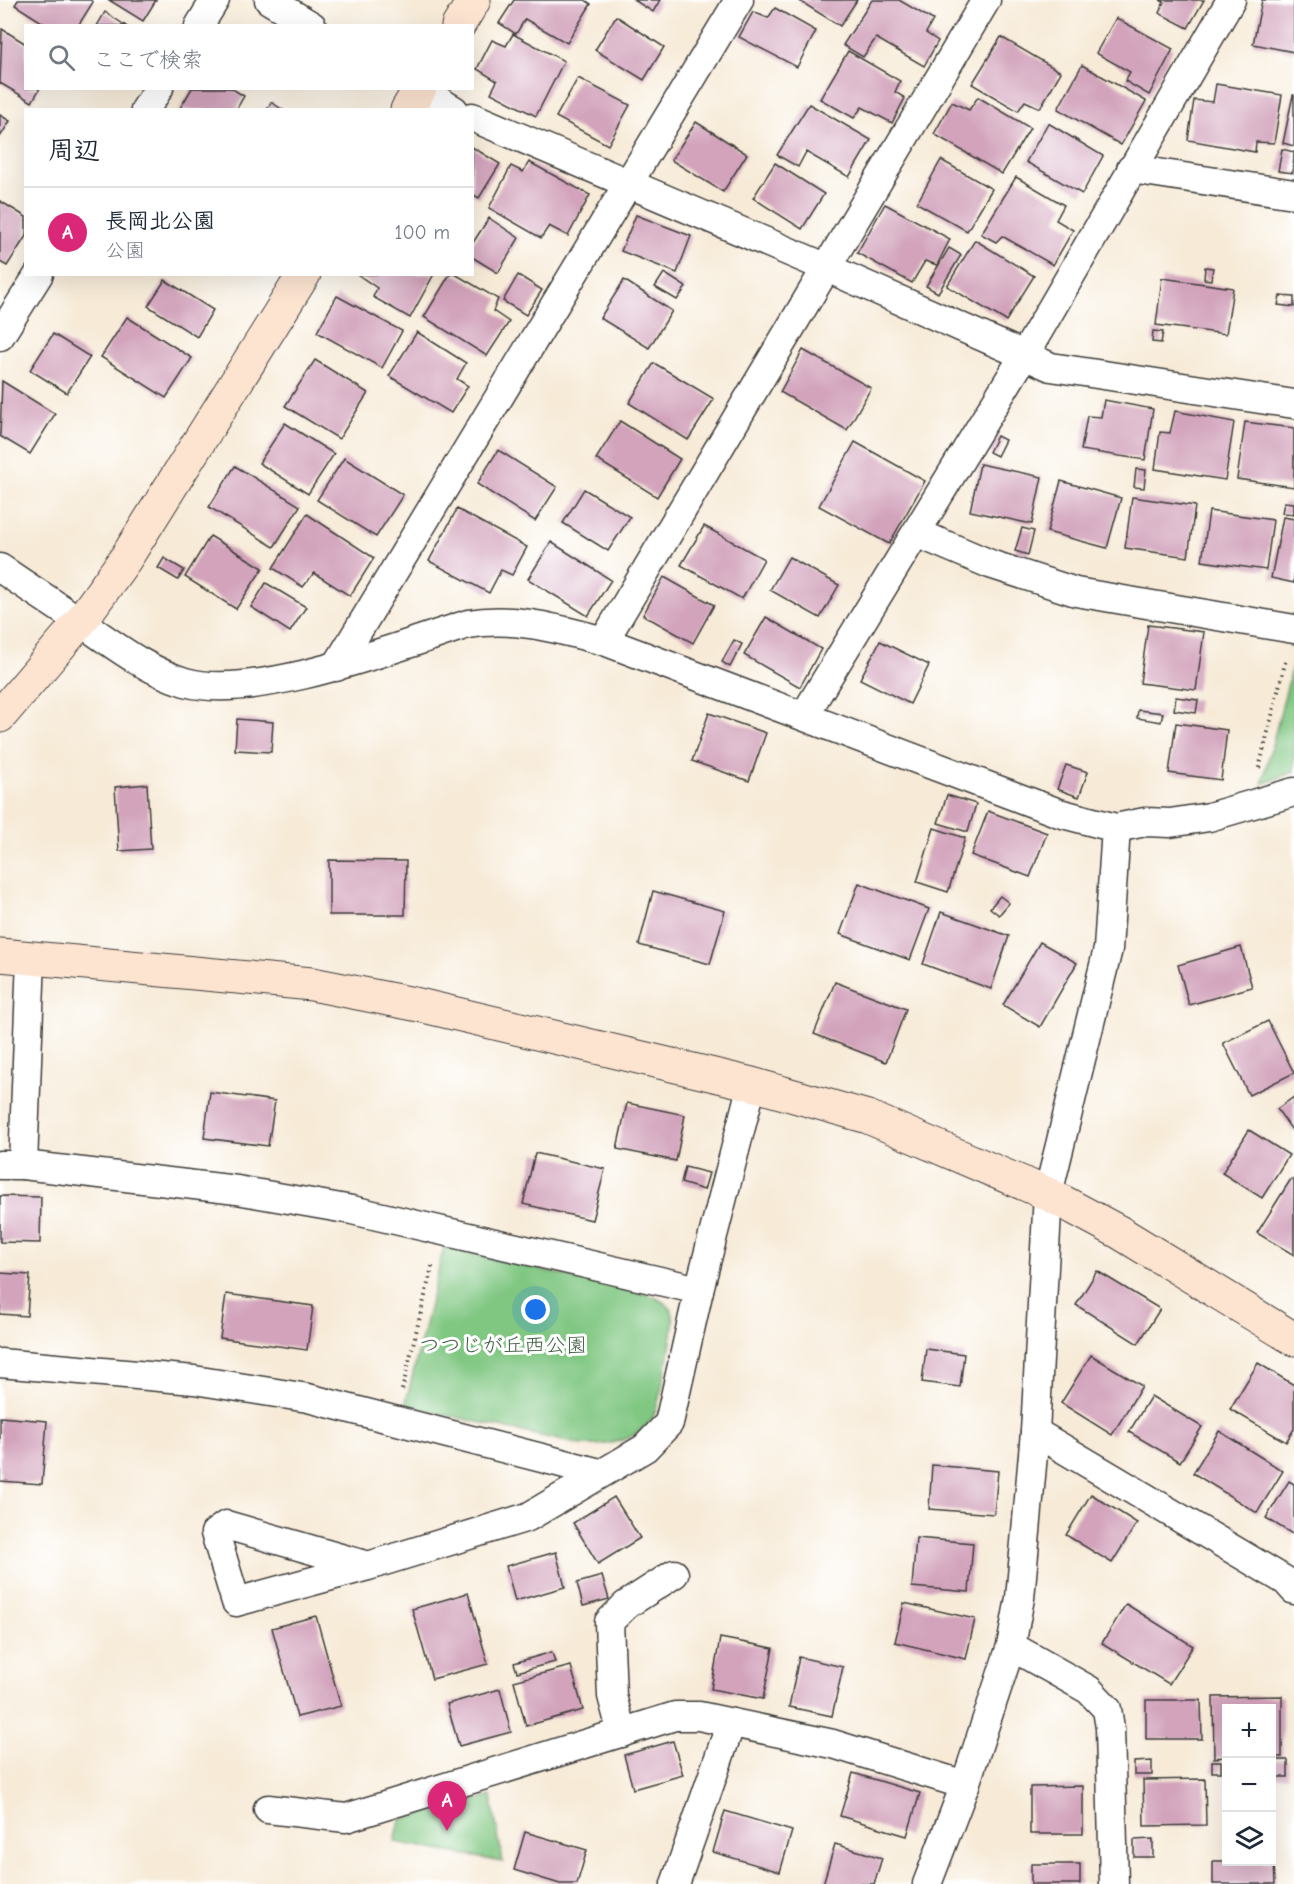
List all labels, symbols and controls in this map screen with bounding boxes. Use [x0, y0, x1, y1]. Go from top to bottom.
search box [24, 24, 474, 90]
icon: search [45, 41, 78, 74]
text: ここで検索 [93, 47, 203, 73]
text: 周辺 [48, 136, 100, 166]
text: 長岡北公園 [105, 208, 215, 234]
text: A [62, 221, 73, 244]
text: 100 m [395, 221, 450, 244]
text: 公園 [105, 239, 145, 262]
your location [521, 1295, 550, 1324]
park label: つつじが丘西公園 [419, 1333, 587, 1357]
map controls [1222, 1704, 1276, 1866]
button: + [1222, 1704, 1276, 1758]
button: − [1222, 1758, 1276, 1812]
pin: A [428, 1782, 466, 1831]
button: layers [1222, 1812, 1276, 1866]

